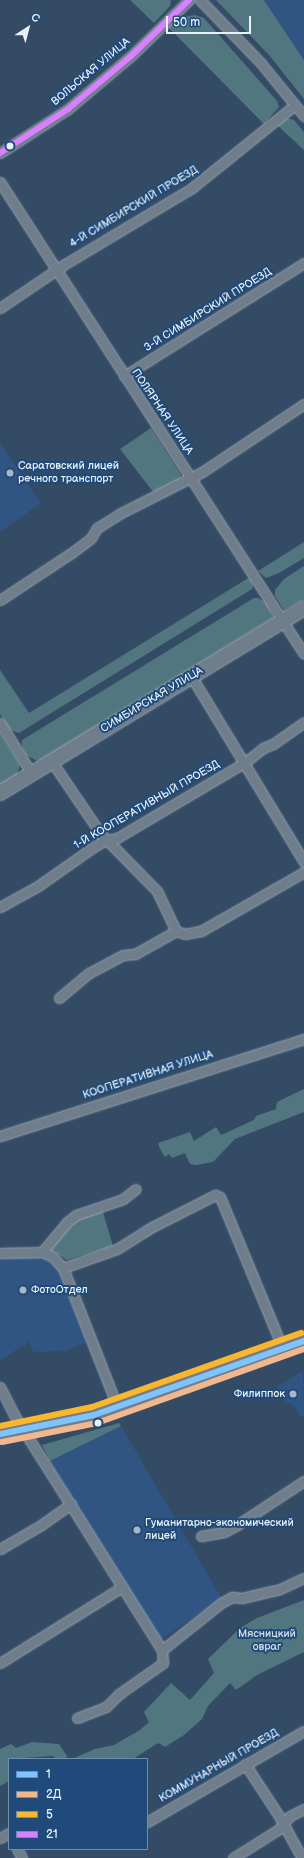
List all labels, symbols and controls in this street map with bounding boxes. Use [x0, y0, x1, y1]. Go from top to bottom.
north arrow [8, 8, 48, 48]
scale bar [168, 8, 253, 34]
text: С [28, 10, 42, 25]
text: 50 m [173, 15, 200, 30]
street label: ВОЛЬСКАЯ УЛИЦА [49, 35, 133, 109]
unlabelled marker [5, 141, 15, 151]
street label: 4-Й СИМБИРСКИЙ ПРОЕЗД [67, 163, 201, 251]
street label: 3-Й СИМБИРСКИЙ ПРОЕЗД [142, 265, 274, 355]
street label: ПОЛЯРНАЯ УЛИЦА [128, 367, 196, 457]
place label: Саратовский лицей речного транспорт [18, 460, 119, 486]
marker: Саратовский лицей речного транспорт [5, 468, 15, 478]
street label: СИМБИРСКАЯ УЛИЦА [99, 664, 205, 736]
street label: 1-Й КООПЕРАТИВНЫЙ ПРОЕЗД [72, 758, 222, 852]
street label: КООПЕРАТИВНАЯ УЛИЦА [81, 1048, 215, 1102]
place label: ФотоОтдел [31, 1283, 88, 1297]
marker: ФотоОтдел [18, 1285, 28, 1295]
place label: Филиппок [234, 1387, 285, 1401]
marker: Филиппок [288, 1389, 298, 1399]
unlabelled marker [93, 1418, 103, 1428]
place label: Гуманитарно-экономический лицей [145, 1517, 294, 1543]
marker: Гуманитарно-экономический лицей [132, 1525, 142, 1535]
park label: Мясницкий овраг [238, 1628, 296, 1654]
street label: КОММУНАРНЫЙ ПРОЕЗД [157, 1726, 281, 1806]
legend [8, 1758, 148, 1850]
text: 1 [46, 1767, 51, 1782]
text: 2Д [46, 1787, 62, 1802]
text: 5 [46, 1807, 53, 1822]
text: 21 [46, 1827, 58, 1842]

